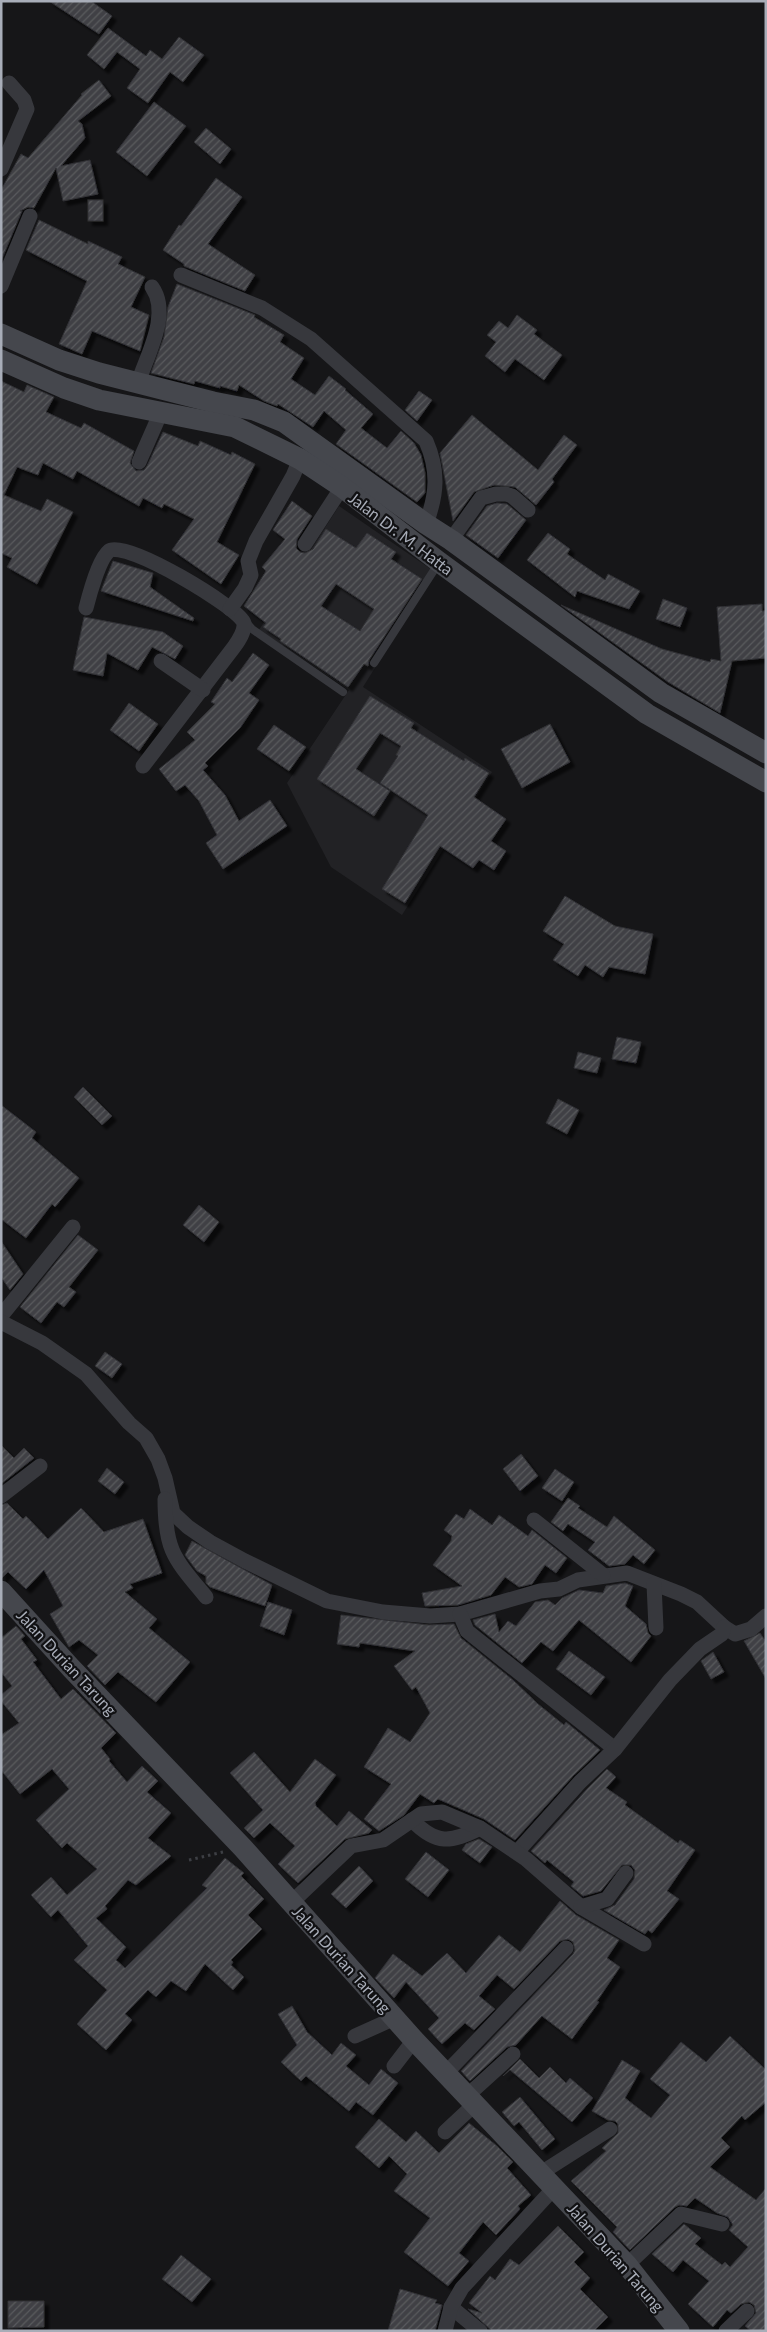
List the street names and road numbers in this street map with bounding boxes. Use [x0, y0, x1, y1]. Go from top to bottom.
street label: Jalan Dr. M. Hatta [345, 488, 457, 578]
street label: Jalan Durian Tarung [13, 1605, 121, 1719]
street label: Jalan Durian Tarung [289, 1901, 395, 2017]
street label: Jalan Durian Tarung [564, 2199, 668, 2315]

